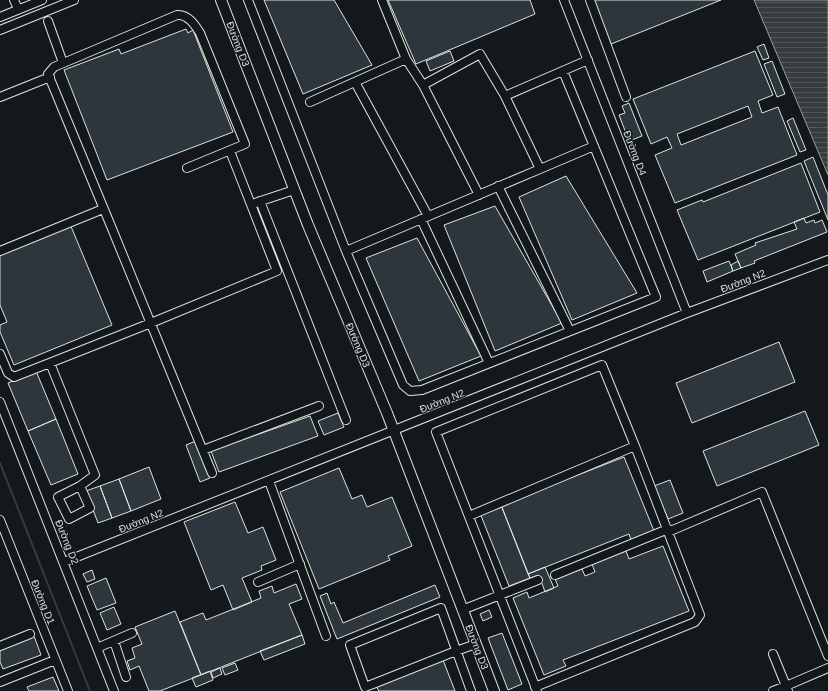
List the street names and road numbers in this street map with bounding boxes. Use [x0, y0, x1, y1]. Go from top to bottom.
street label: Đường D3 [224, 20, 252, 68]
street label: Đường D4 [621, 129, 649, 177]
street label: Đường N2 [719, 267, 767, 295]
street label: Đường D3 [344, 321, 372, 369]
street label: Đường N2 [418, 387, 466, 415]
street label: Đường N2 [117, 507, 165, 535]
street label: Đường D2 [53, 518, 81, 566]
street label: Đường D1 [29, 578, 57, 626]
street label: Đường D3 [463, 623, 491, 671]

